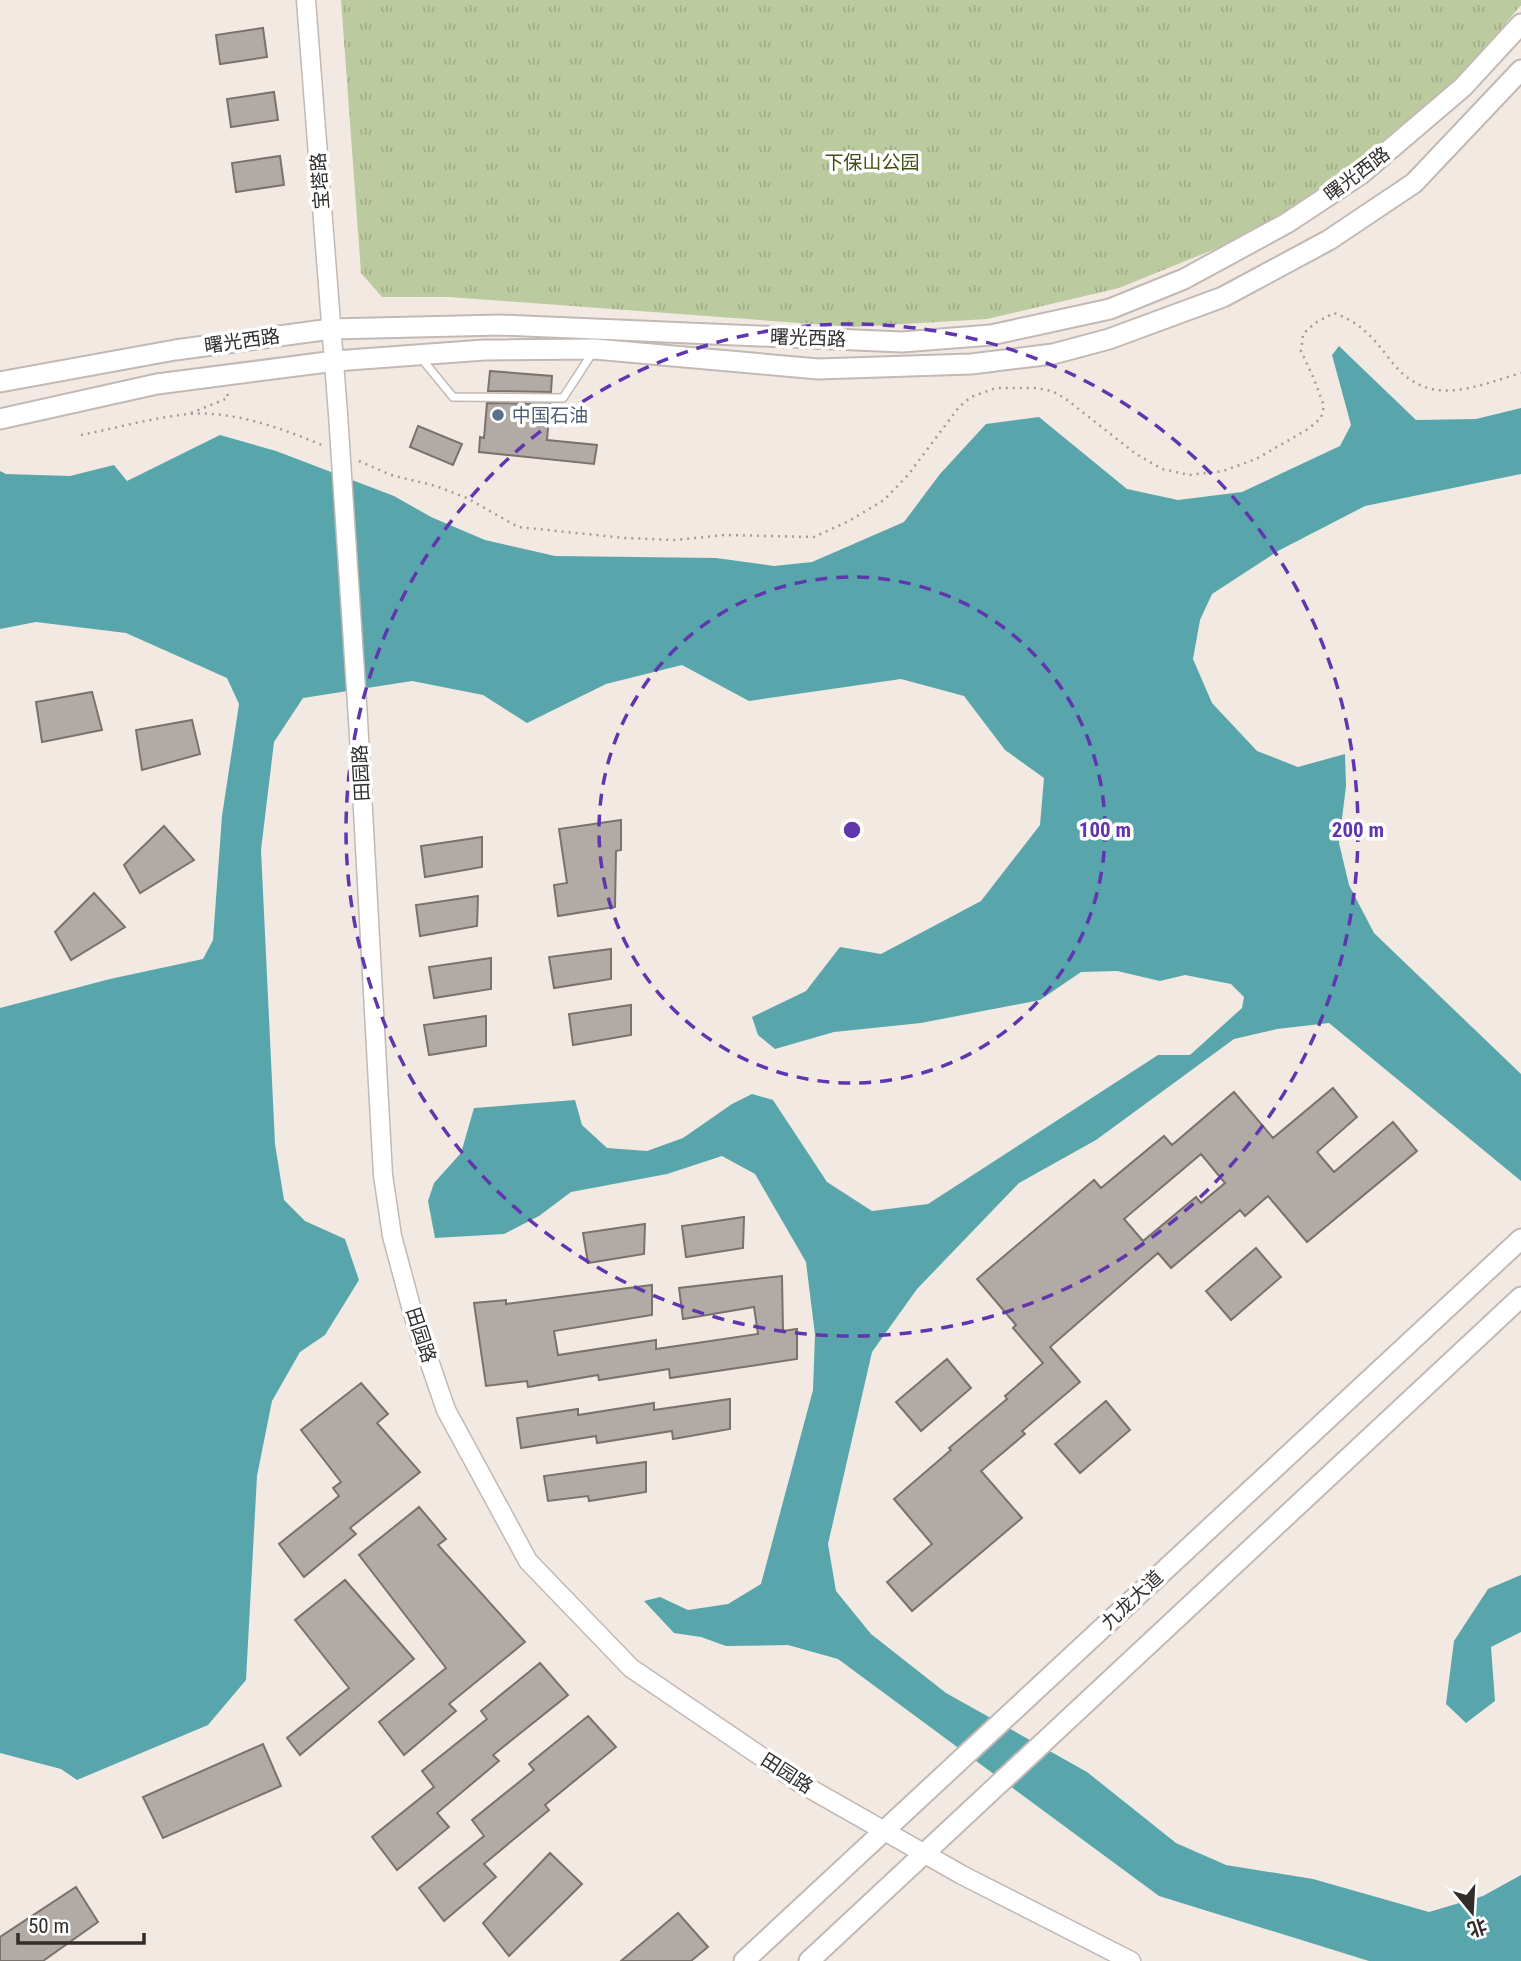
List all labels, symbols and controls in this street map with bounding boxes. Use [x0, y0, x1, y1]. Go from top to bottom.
street label: 曙光西路 [1320, 142, 1394, 206]
park label: 下保山公园 [824, 151, 920, 174]
street label: 宝塔路 [307, 152, 333, 210]
street label: 曙光西路 [203, 324, 281, 358]
street label: 曙光西路 [770, 325, 846, 351]
place label: 中国石油 [512, 404, 588, 427]
marker: 中国石油 [490, 407, 506, 423]
street label: 田园路 [348, 744, 374, 802]
centre of rings [840, 818, 864, 842]
text: 100 m [1079, 818, 1131, 842]
text: 200 m [1332, 818, 1384, 842]
street label: 田园路 [401, 1304, 441, 1366]
street label: 九龙大道 [1096, 1566, 1168, 1634]
street label: 田园路 [757, 1748, 817, 1798]
north arrow [1437, 1877, 1507, 1947]
scale bar [18, 1902, 144, 1946]
text: 50 m [28, 1914, 69, 1938]
text: 北 [1465, 1914, 1490, 1942]

